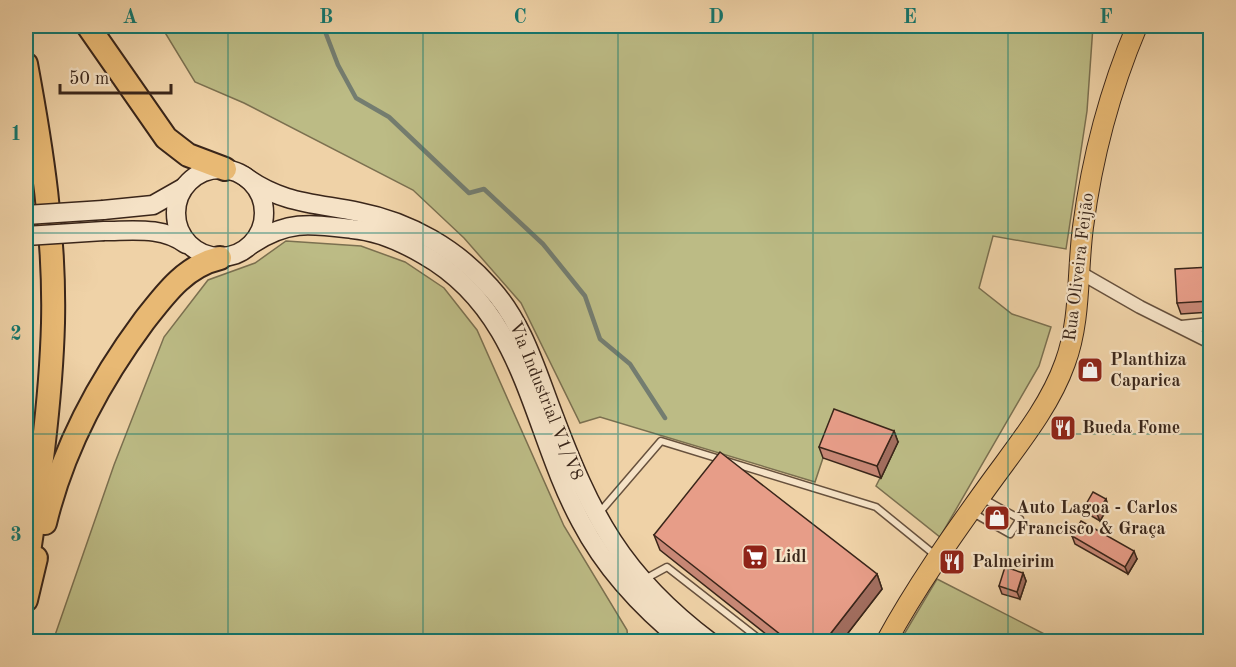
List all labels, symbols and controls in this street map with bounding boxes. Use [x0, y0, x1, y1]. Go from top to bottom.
text: A [122, 8, 138, 28]
text: B [319, 8, 333, 28]
text: C [513, 8, 527, 28]
text: D [708, 8, 724, 28]
text: E [903, 8, 917, 28]
text: F [1099, 8, 1113, 28]
scale bar [60, 57, 171, 95]
text: 50 m [69, 70, 109, 88]
text: 1 [10, 125, 22, 145]
street label: Rua Oliveira Feijão [1061, 192, 1097, 342]
street label: Via Industrial V1/V8 [506, 319, 586, 483]
text: 2 [10, 325, 22, 345]
place label: Planthiza Caparica [1110, 351, 1187, 390]
shop icon: Planthiza Caparica [1075, 355, 1105, 385]
restaurant icon: Bueda Fome [1048, 413, 1078, 443]
place label: Bueda Fome [1082, 419, 1180, 437]
place label: Auto Lagoa - Carlos Francisco & Graça [1016, 499, 1178, 538]
shop icon: Auto Lagoa - Carlos Francisco & Graça [982, 503, 1012, 533]
text: 3 [10, 526, 22, 546]
supermarket icon: Lidl [740, 542, 770, 572]
restaurant icon: Palmeirim [937, 547, 967, 577]
place label: Lidl [774, 548, 807, 566]
place label: Palmeirim [972, 553, 1054, 571]

